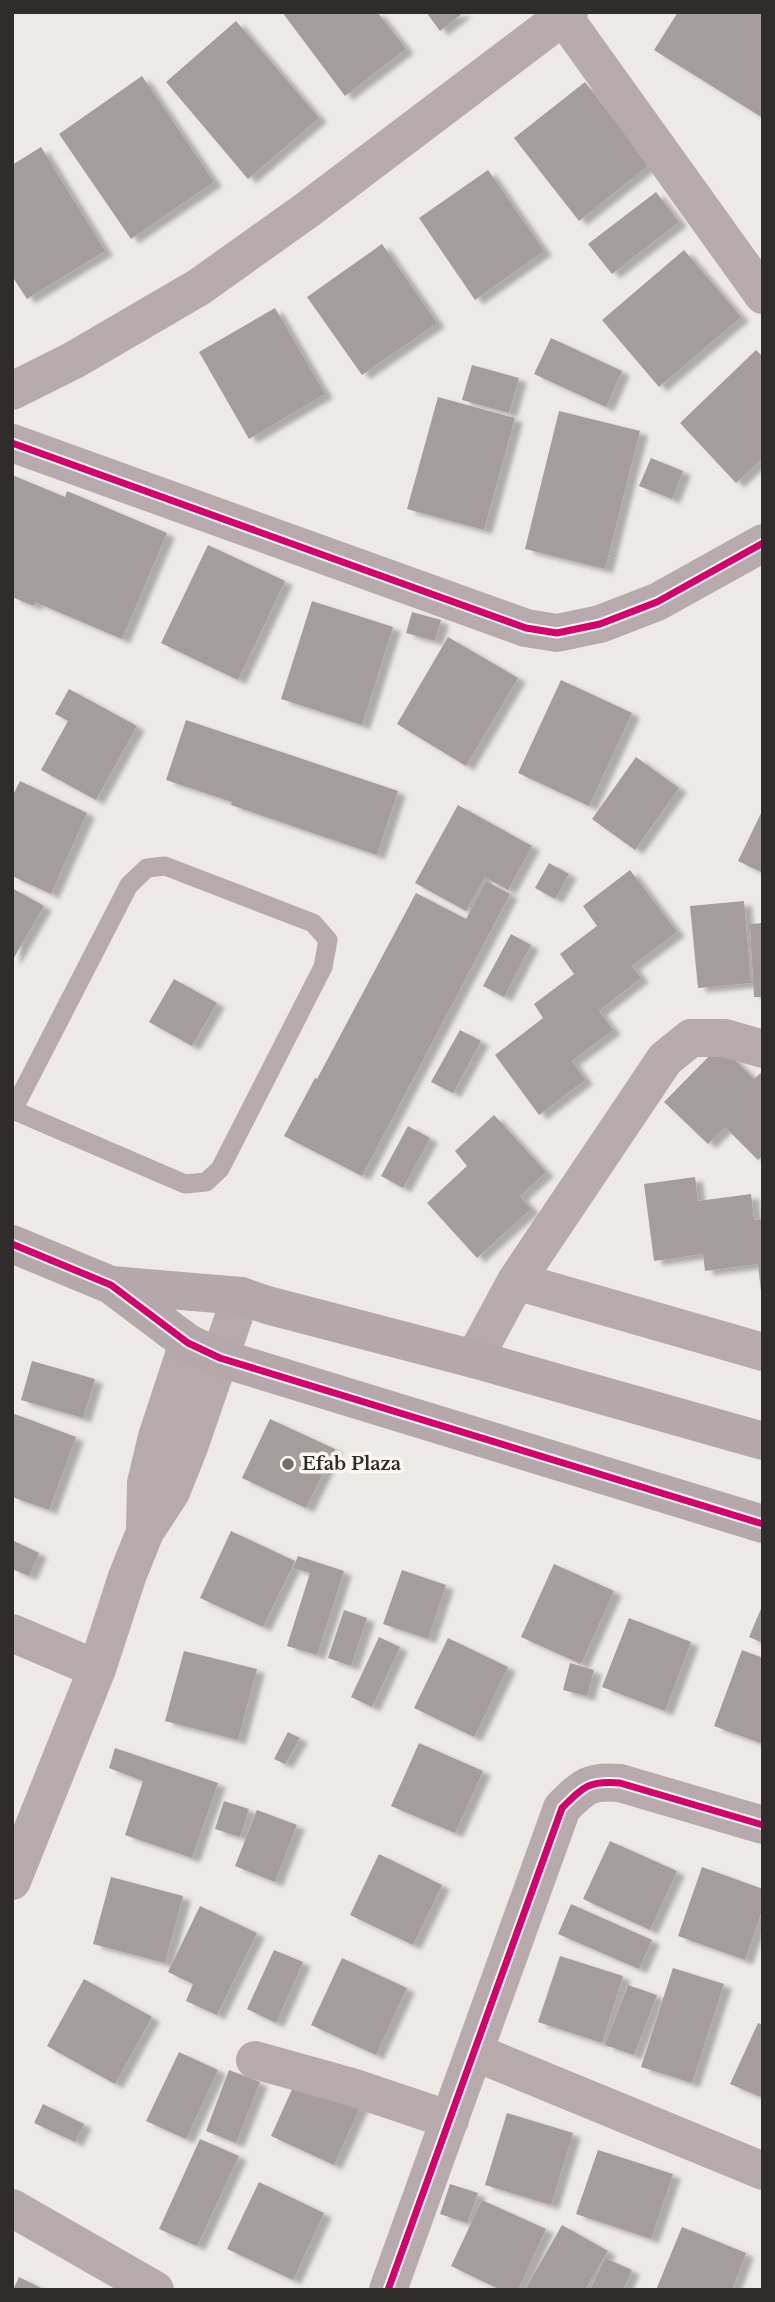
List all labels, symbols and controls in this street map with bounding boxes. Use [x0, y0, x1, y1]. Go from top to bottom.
place label: Efab Plaza [302, 1453, 402, 1475]
marker: Efab Plaza [280, 1456, 296, 1472]

